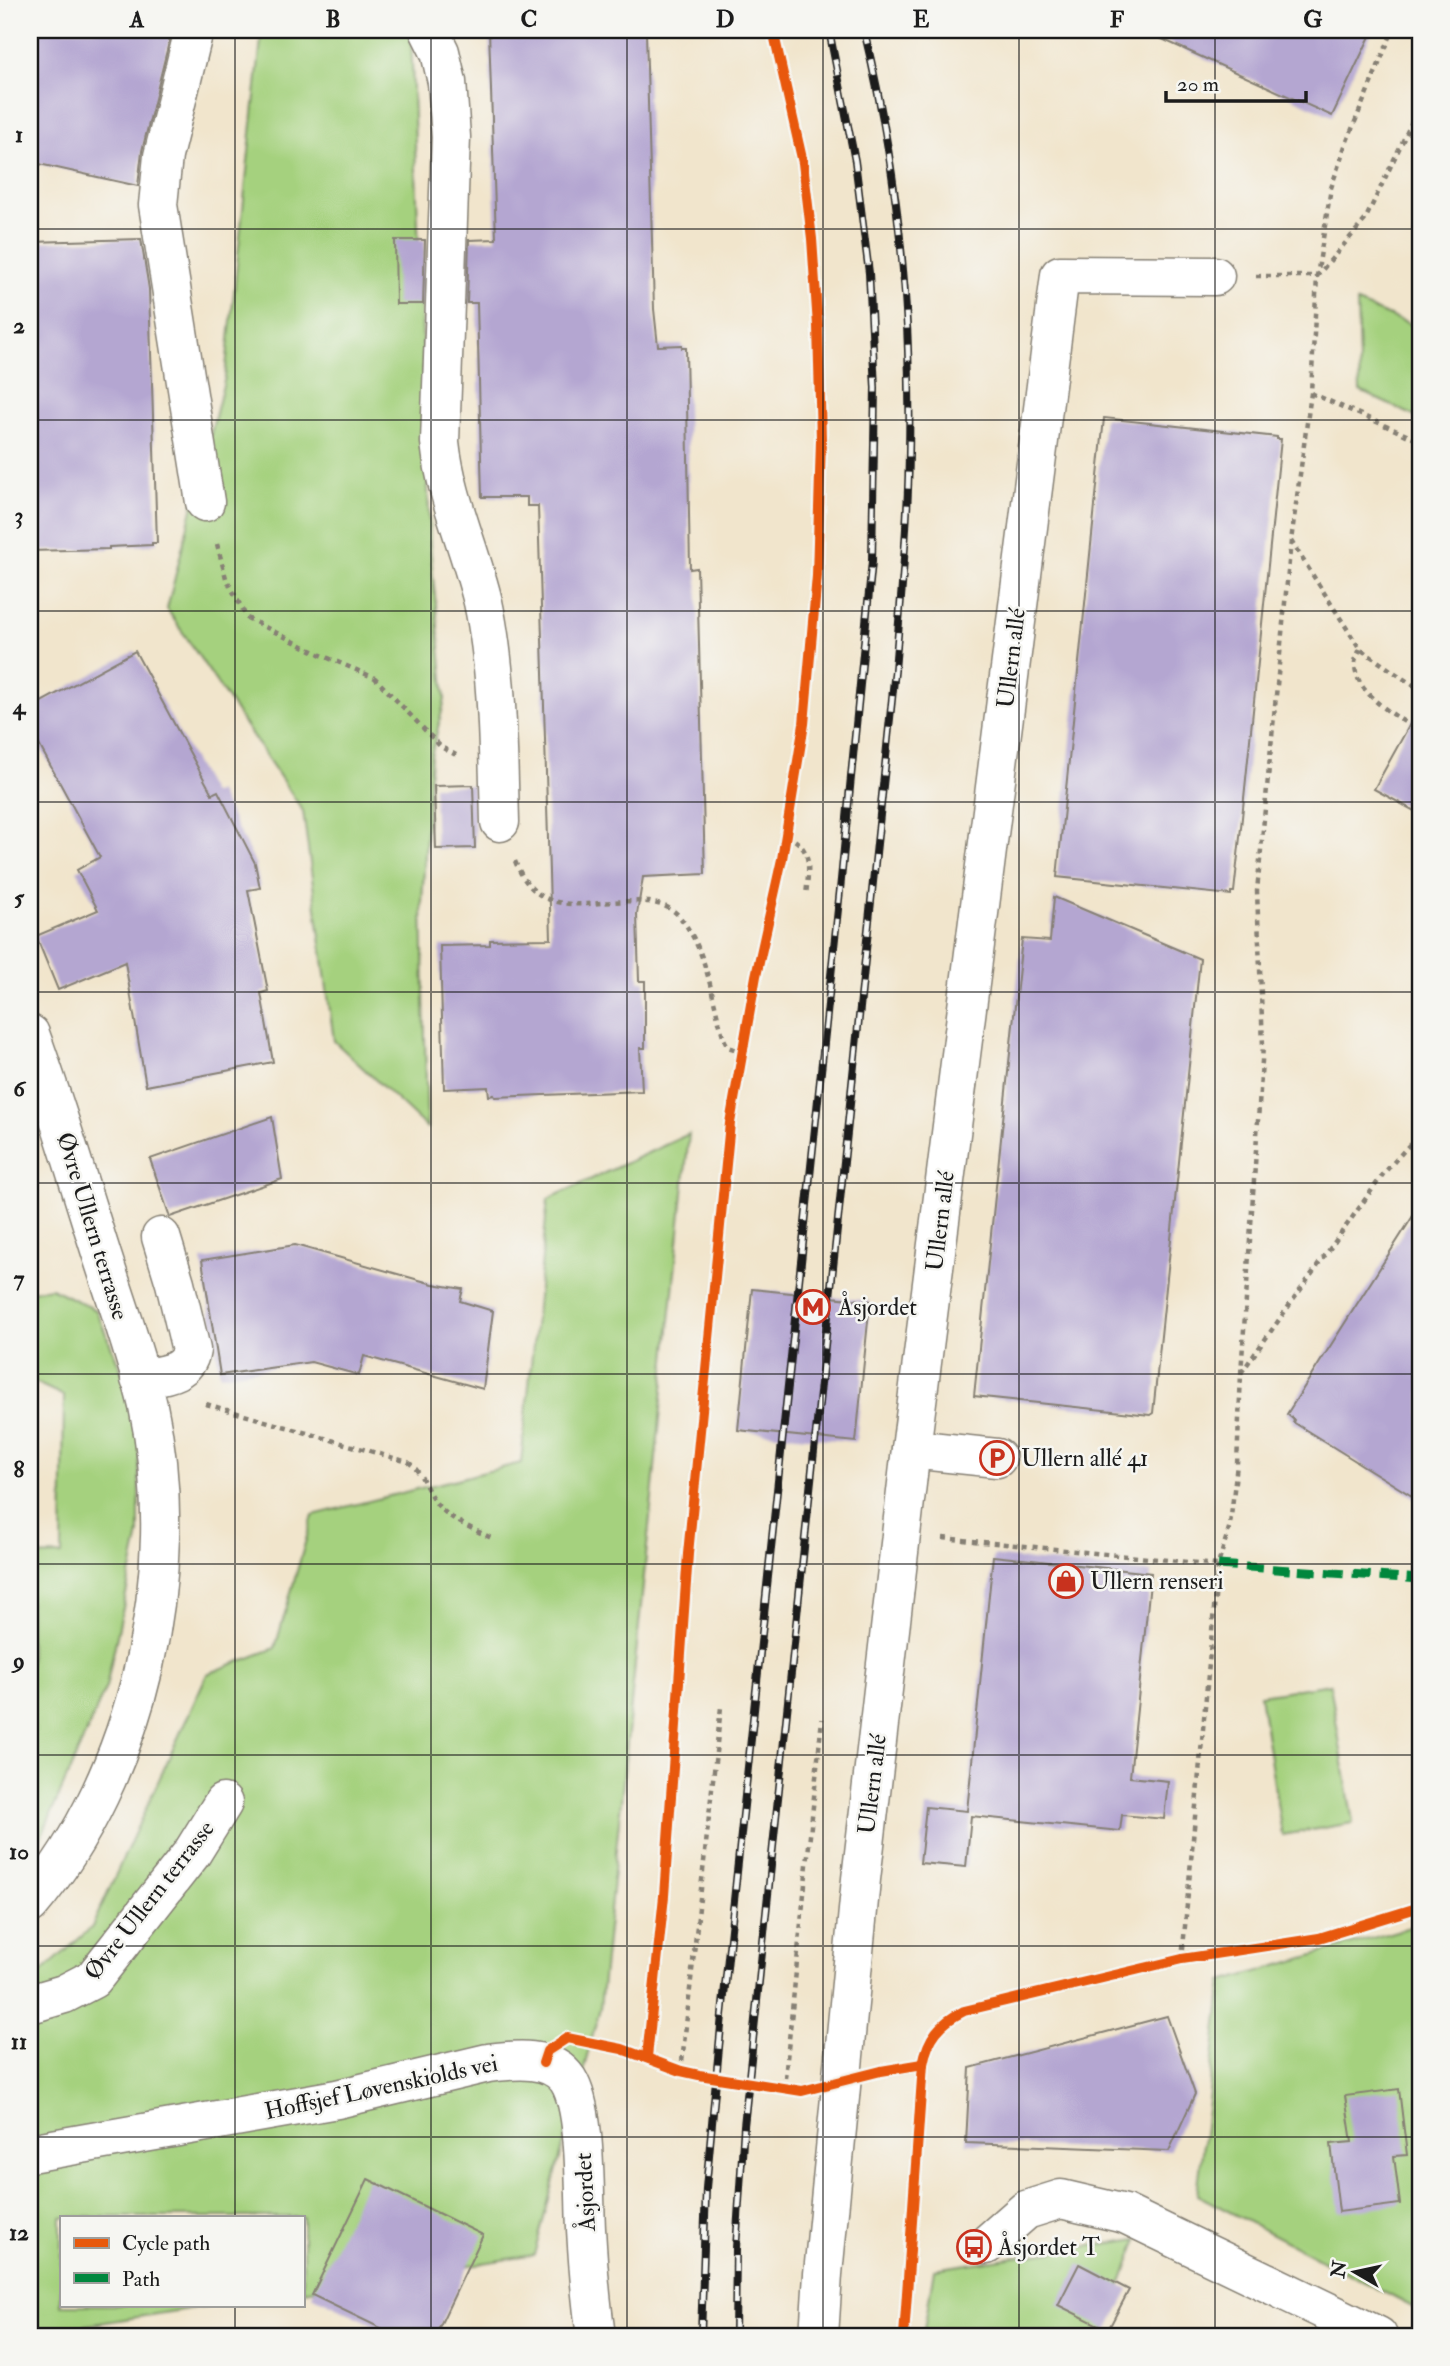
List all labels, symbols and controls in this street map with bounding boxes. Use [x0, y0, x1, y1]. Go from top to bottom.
text: A [129, 5, 145, 34]
text: B [325, 5, 341, 34]
text: C [521, 5, 537, 34]
text: D [716, 5, 734, 34]
text: E [913, 5, 930, 34]
text: F [1110, 5, 1125, 34]
text: G [1303, 5, 1323, 34]
scale bar [1166, 60, 1306, 104]
text: 20 m [1177, 71, 1219, 98]
text: 1 [15, 120, 23, 149]
text: 2 [13, 311, 25, 340]
text: 3 [15, 501, 23, 530]
street label: Ullern allé [990, 605, 1033, 710]
text: 4 [12, 692, 27, 721]
text: 5 [14, 883, 25, 912]
text: 6 [13, 1074, 27, 1103]
street label: Øvre Ullern terrasse [49, 1129, 136, 1324]
street label: Ullern allé [919, 1168, 962, 1273]
text: 7 [14, 1264, 25, 1293]
metro station icon: Åsjordet [794, 1288, 832, 1326]
place label: Åsjordet [837, 1291, 917, 1323]
parking icon: Ullern allé 41 [978, 1439, 1016, 1477]
place label: Ullern allé 41 [1021, 1443, 1148, 1474]
text: 8 [14, 1455, 25, 1484]
shop icon: Ullern renseri [1047, 1562, 1085, 1600]
place label: Ullern renseri [1090, 1566, 1224, 1597]
text: 9 [11, 1646, 25, 1675]
street label: Ullern allé [851, 1731, 894, 1836]
street label: Øvre Ullern terrasse [77, 1814, 222, 1987]
text: 10 [9, 1837, 29, 1866]
text: 11 [11, 2027, 27, 2056]
street label: Hoffsjef Løvenskiolds vei [262, 2048, 501, 2127]
street label: Åsjordet [567, 2151, 603, 2233]
legend [60, 2216, 304, 2306]
text: 12 [9, 2218, 29, 2247]
bus stop icon: Åsjordet T [955, 2228, 993, 2266]
text: Cycle path [122, 2230, 210, 2257]
place label: Åsjordet T [997, 2231, 1100, 2263]
north arrow [1320, 2236, 1390, 2306]
text: N [1326, 2258, 1353, 2281]
text: Path [122, 2266, 160, 2293]

